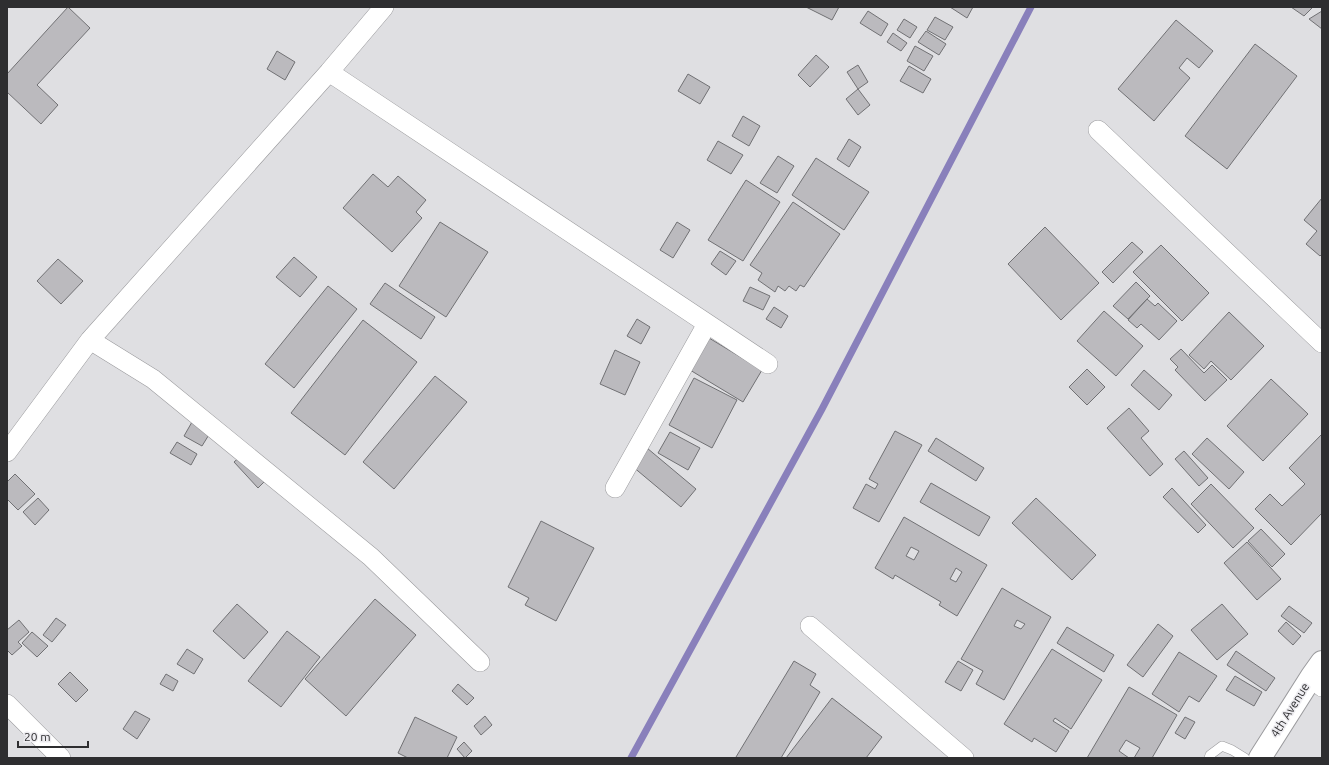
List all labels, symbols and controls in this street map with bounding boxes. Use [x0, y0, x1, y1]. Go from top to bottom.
street label: 4th Avenue [1268, 680, 1311, 739]
scale bar [18, 723, 88, 749]
text: 20 m [24, 730, 51, 743]

